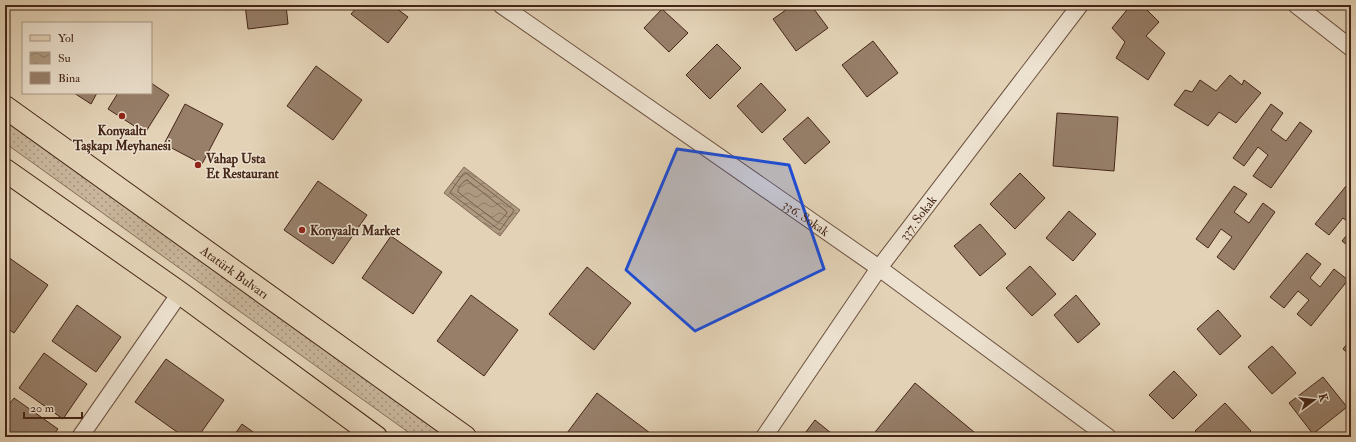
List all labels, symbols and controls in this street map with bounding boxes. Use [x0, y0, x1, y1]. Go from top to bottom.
legend [22, 22, 152, 94]
text: Yol [58, 31, 74, 46]
text: Su [58, 51, 71, 66]
text: Bina [58, 71, 81, 86]
marker: Konyaaltı Taşkapı Meyhanesi [117, 111, 127, 121]
place label: Konyaaltı Taşkapı Meyhanesi [72, 123, 171, 155]
place label: Vahap Usta Et Restaurant [205, 151, 280, 182]
marker: Vahap Usta Et Restaurant [193, 160, 203, 170]
street label: 337. Sokak [896, 192, 941, 244]
street label: 336. Sokak [779, 197, 833, 240]
place label: Konyaaltı Market [310, 223, 401, 240]
marker: Konyaaltı Market [297, 225, 307, 235]
street label: Atatürk Bulvarı [196, 242, 272, 303]
north arrow [1294, 380, 1334, 420]
text: K [1316, 392, 1331, 404]
scale bar [24, 394, 82, 420]
text: 20 m [30, 401, 55, 416]

